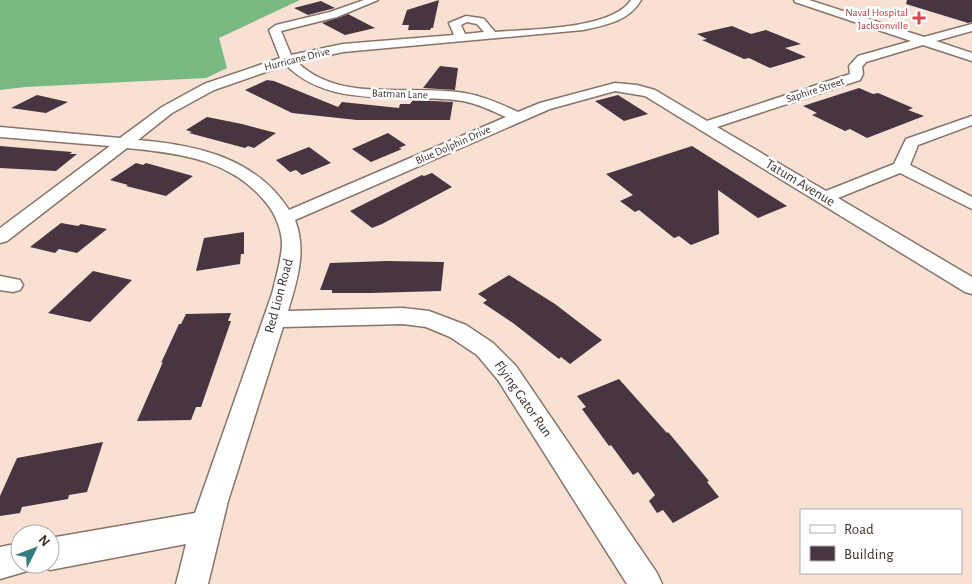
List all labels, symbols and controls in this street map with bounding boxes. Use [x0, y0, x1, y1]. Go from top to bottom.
place label: Naval Hospital Jacksonville [845, 7, 908, 31]
marker: Naval Hospital Jacksonville [912, 11, 926, 25]
street label: Hurricane Drive [263, 46, 331, 72]
street label: Saphire Street [785, 75, 846, 105]
street label: Batman Lane [372, 88, 428, 100]
street label: Blue Dolphin Drive [414, 124, 492, 166]
street label: Tatum Avenue [763, 157, 837, 209]
street label: Red Lion Road [262, 257, 296, 335]
street label: Flying Gator Run [492, 358, 554, 440]
legend [800, 509, 962, 574]
text: Road [844, 522, 874, 537]
north arrow [10, 524, 60, 574]
text: N [35, 533, 52, 549]
text: Building [844, 547, 894, 562]

